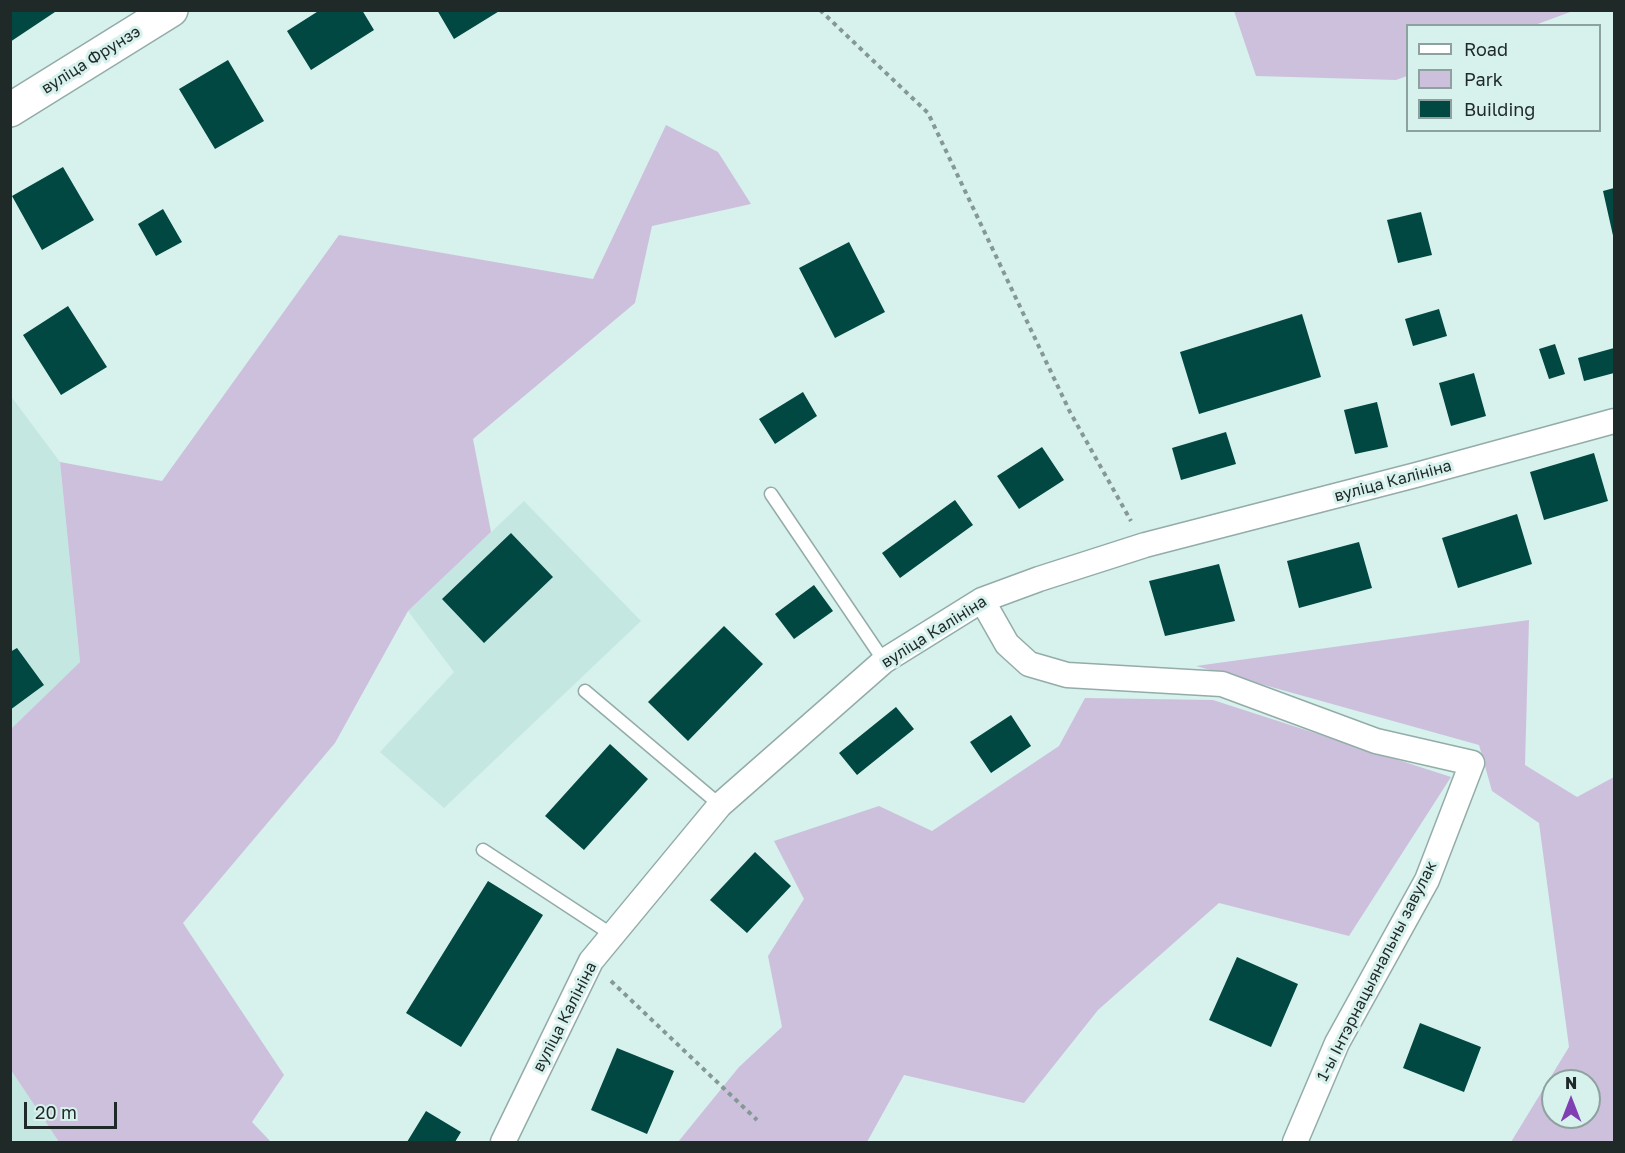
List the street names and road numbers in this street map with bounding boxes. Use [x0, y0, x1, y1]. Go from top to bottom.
street label: вуліца Фрунзэ [38, 22, 144, 98]
street label: вуліца Калініна [1332, 456, 1454, 506]
street label: вуліца Калініна [878, 592, 990, 672]
street label: 1-ы Інтэрнацыянальны завулак [1313, 858, 1441, 1084]
street label: вуліца Калініна [529, 959, 601, 1075]

